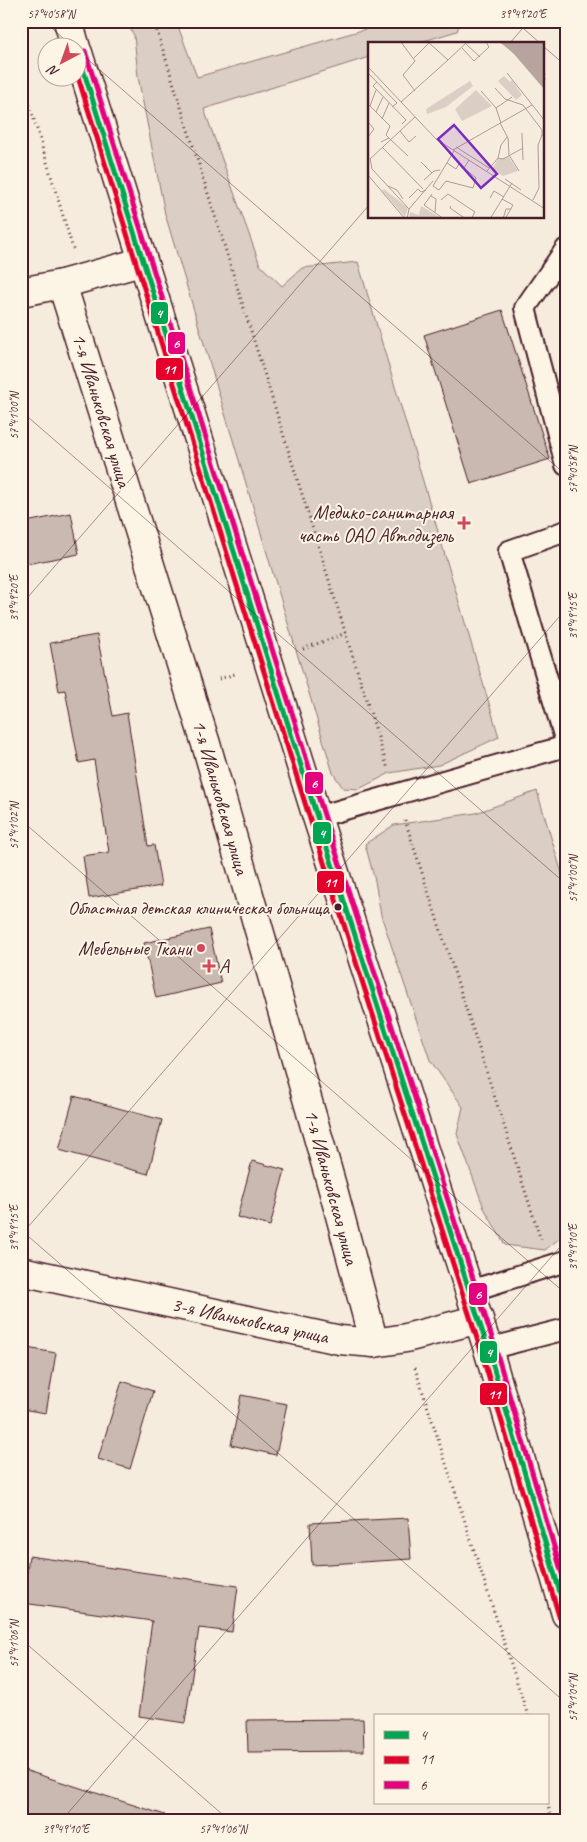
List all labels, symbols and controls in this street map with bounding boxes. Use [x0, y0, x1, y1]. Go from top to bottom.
text: 57°40'58"N [27, 6, 76, 22]
text: 39°49'20"E [500, 6, 548, 22]
north arrow [38, 38, 88, 88]
inset map [368, 42, 544, 219]
text: N [43, 61, 63, 81]
line badge: 4 [150, 301, 169, 325]
text: 4 [156, 305, 164, 322]
street label: 1-я Иваньковская улица [66, 330, 137, 492]
line badge: 6 [167, 331, 186, 355]
text: 6 [173, 335, 181, 352]
line badge: 11 [155, 357, 184, 381]
text: 11 [163, 361, 177, 378]
text: 57°41'00"N [6, 391, 22, 440]
text: 57°40'58"N [565, 445, 581, 494]
place label: Медико-санитарная часть ОАО Автодизель [299, 500, 455, 549]
marker: Медико-санитарная часть ОАО Автодизель [457, 516, 471, 530]
text: 39°49'20"E [6, 573, 22, 621]
text: 39°49'15"E [565, 591, 581, 639]
street label: 1-я Иваньковская улица [187, 717, 255, 879]
line badge: 6 [304, 771, 324, 795]
text: 6 [311, 775, 319, 792]
text: 57°41'02"N [6, 801, 22, 850]
line badge: 4 [312, 821, 332, 845]
text: 4 [319, 825, 327, 842]
text: 57°41'00"N [565, 854, 581, 903]
line badge: 11 [316, 870, 345, 894]
text: 11 [324, 874, 338, 891]
place label: Областная детская клиническая больница [68, 896, 330, 920]
marker: Областная детская клиническая больница [333, 902, 343, 912]
place label: Мебельные Ткани [78, 936, 193, 961]
marker: Мебельные Ткани [195, 942, 207, 954]
place label: А [219, 954, 230, 979]
marker: А [203, 960, 215, 972]
street label: 1-я Иваньковская улица [299, 1107, 365, 1269]
text: 39°49'15"E [6, 1203, 22, 1251]
text: 39°49'10"E [565, 1222, 581, 1270]
line badge: 6 [468, 1282, 488, 1306]
text: 6 [475, 1286, 483, 1303]
street label: 3-я Иваньковская улица [169, 1292, 332, 1350]
line badge: 4 [479, 1340, 498, 1364]
text: 4 [486, 1344, 494, 1361]
line badge: 11 [479, 1382, 508, 1406]
text: 11 [488, 1386, 502, 1403]
text: 57°41'06"N [6, 1619, 22, 1668]
text: 57°41'04"N [565, 1673, 581, 1722]
legend [374, 1714, 550, 1804]
text: 4 [420, 1726, 428, 1745]
text: 11 [420, 1750, 435, 1769]
text: 6 [420, 1776, 428, 1795]
text: 39°49'10"E [43, 1821, 91, 1837]
text: 57°41'06"N [199, 1821, 248, 1837]

